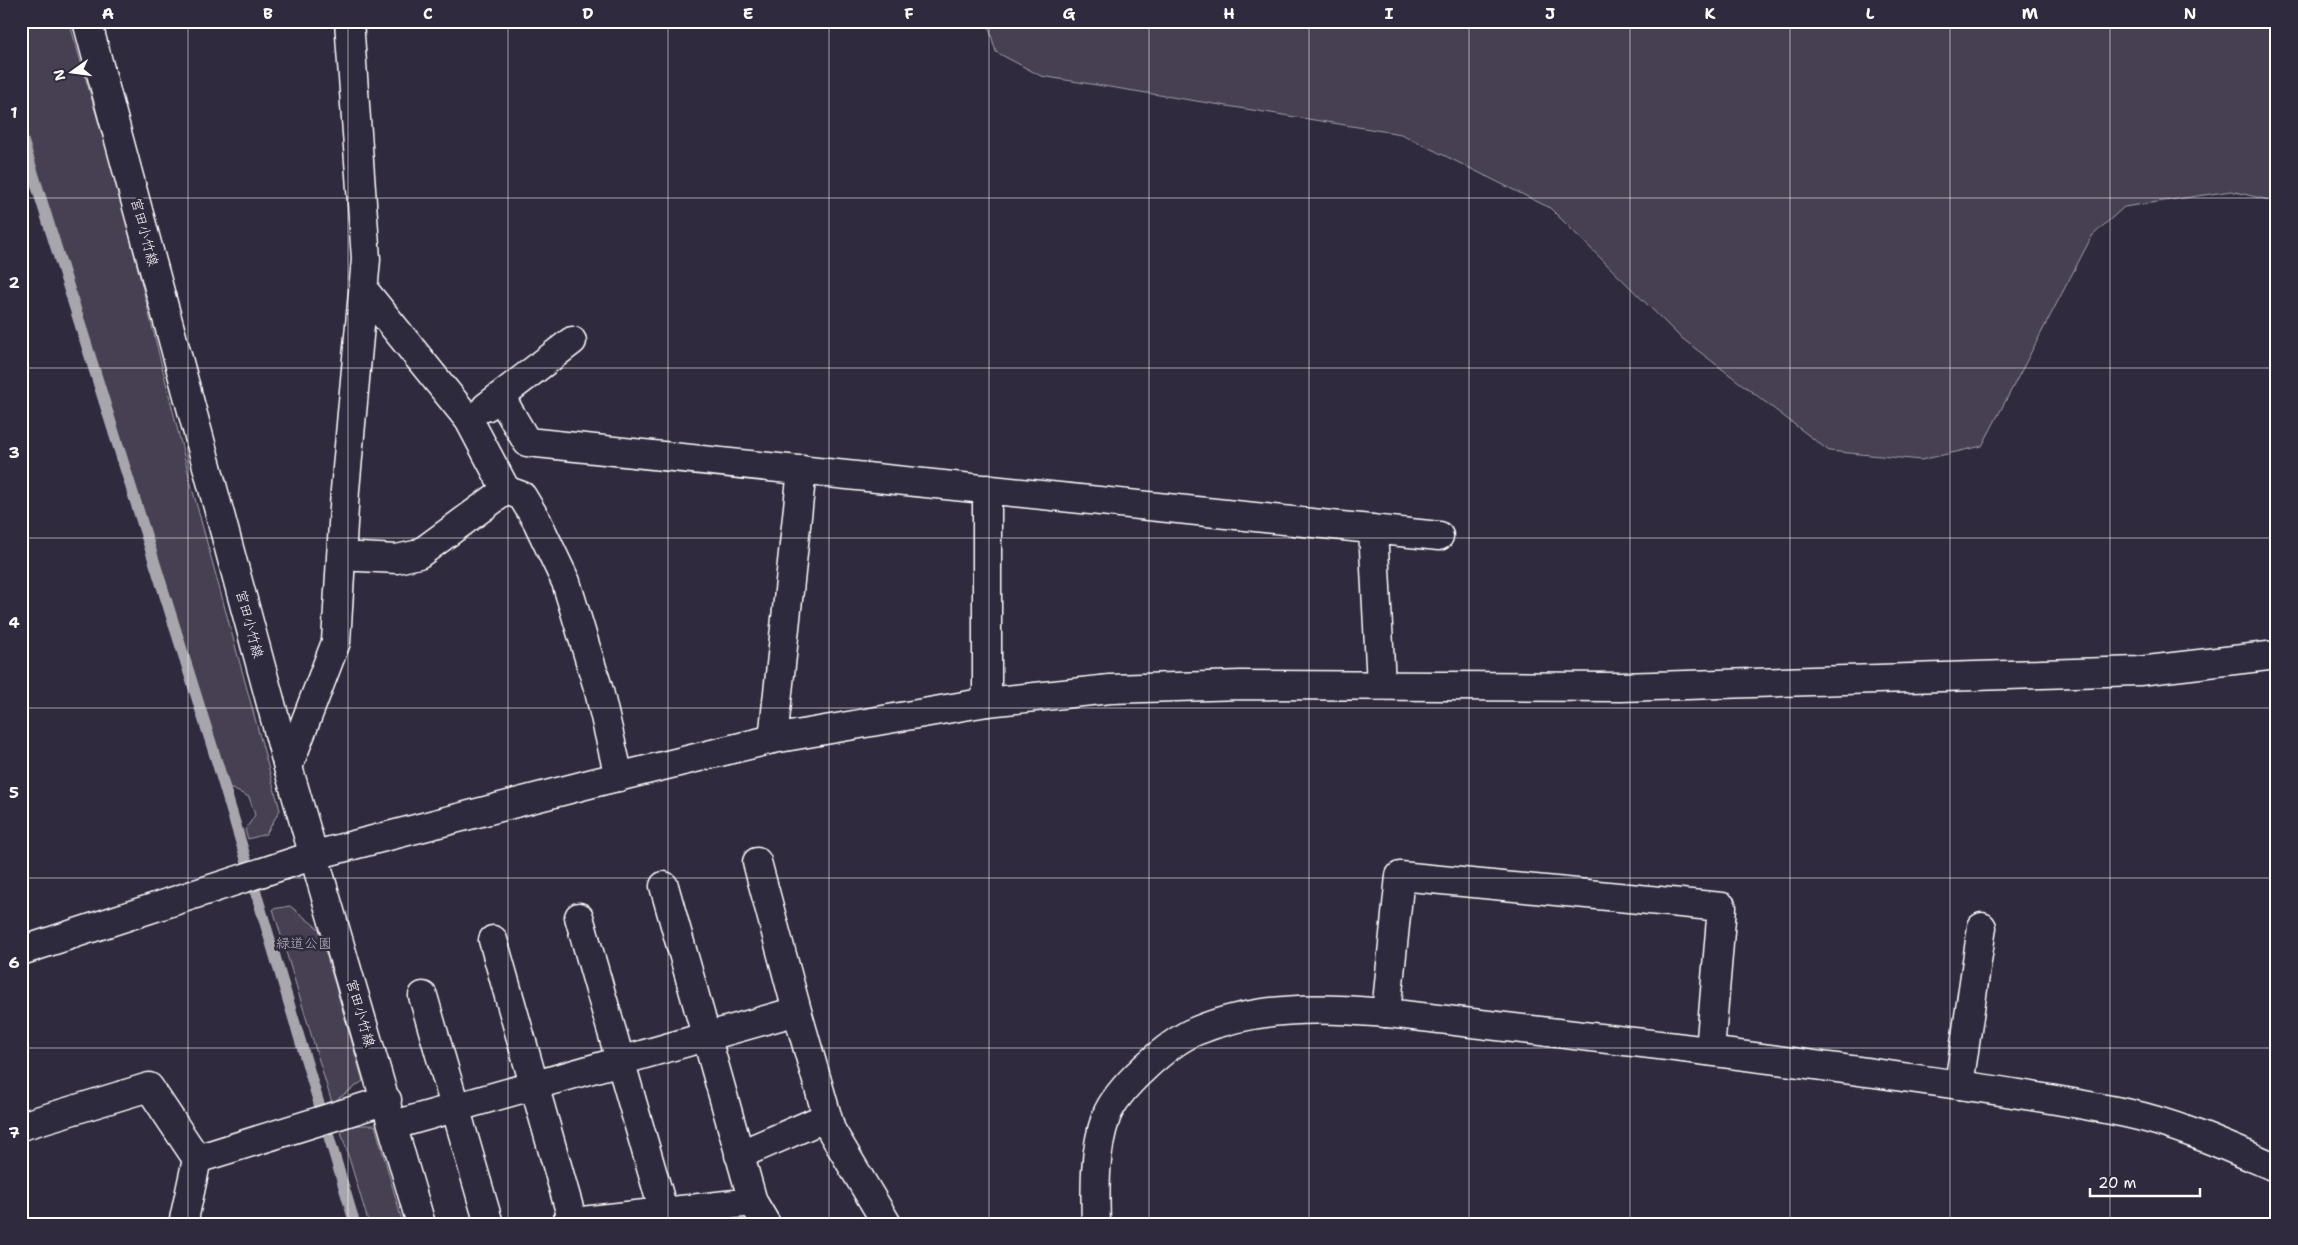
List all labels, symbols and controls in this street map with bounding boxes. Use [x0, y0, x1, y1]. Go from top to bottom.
text: A [102, 3, 114, 24]
text: B [263, 3, 273, 24]
text: C [423, 3, 433, 24]
text: D [582, 3, 594, 24]
text: E [743, 3, 753, 24]
text: F [904, 3, 914, 24]
text: G [1063, 3, 1076, 24]
text: H [1223, 3, 1235, 24]
text: I [1385, 3, 1394, 24]
text: J [1545, 3, 1555, 24]
text: K [1705, 3, 1716, 24]
text: L [1866, 3, 1875, 24]
text: M [2022, 3, 2039, 24]
text: N [2184, 3, 2196, 24]
north arrow [48, 48, 98, 98]
text: N [49, 68, 69, 83]
text: 1 [10, 102, 18, 123]
street label: 宮田小竹線 [127, 196, 163, 268]
text: 2 [8, 272, 20, 293]
text: 3 [8, 442, 20, 463]
street label: 宮田小竹線 [232, 588, 268, 660]
text: 4 [8, 612, 20, 633]
text: 5 [9, 782, 19, 803]
park label: 緑道公園 [276, 934, 332, 952]
text: 6 [8, 952, 20, 973]
street label: 宮田小竹線 [343, 977, 379, 1049]
text: 7 [8, 1122, 20, 1143]
scale bar [2090, 1165, 2200, 1197]
text: 20 m [2098, 1173, 2137, 1193]

